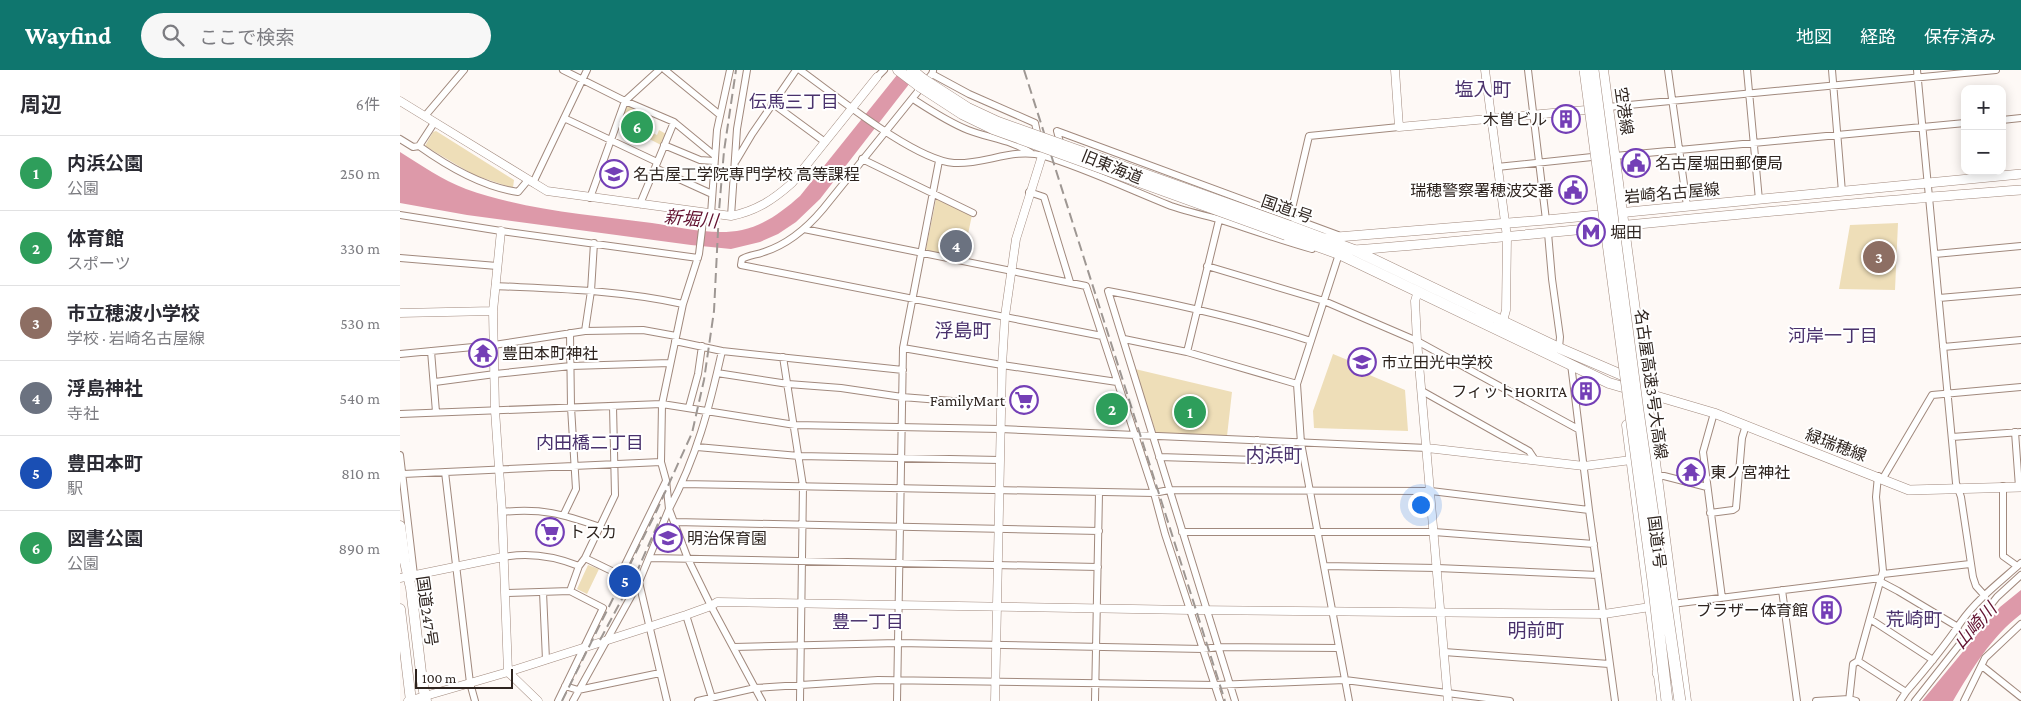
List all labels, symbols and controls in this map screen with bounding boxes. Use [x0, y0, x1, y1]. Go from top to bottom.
search box [141, 13, 491, 58]
icon: search [159, 21, 187, 49]
text: Wayfind [25, 22, 111, 49]
text: ここで検索 [199, 27, 294, 48]
text: 地図 [1796, 27, 1832, 47]
text: 経路 [1860, 27, 1896, 47]
text: 保存済み [1924, 27, 1996, 47]
district label: 塩入町 [1454, 79, 1512, 100]
map controls [1961, 85, 2006, 175]
button: + [1961, 85, 2006, 130]
street label: 空港線 [1612, 86, 1636, 136]
district label: 伝馬三丁目 [749, 92, 839, 112]
text: 周辺 [20, 93, 62, 117]
text: 6件 [356, 96, 380, 113]
building icon: 木曽ビル [1551, 104, 1581, 134]
pin: 6 [621, 108, 653, 146]
place label: 木曽ビル [1483, 111, 1547, 128]
button: − [1961, 130, 2006, 175]
street label: 旧東海道 [1079, 147, 1145, 187]
public building icon: 名古屋堀田郵便局 [1621, 148, 1651, 178]
text: 内浜公園 [67, 153, 143, 174]
place label: 名古屋堀田郵便局 [1655, 155, 1783, 172]
school or university icon: 名古屋工学院専門学校 高等課程 [599, 159, 629, 189]
text: 1 [33, 165, 39, 182]
text: 250 m [340, 165, 380, 182]
place label: 名古屋工学院専門学校 高等課程 [633, 166, 860, 183]
public building icon: 瑞穂警察署穂波交番 [1558, 175, 1588, 205]
text: 公園 [67, 180, 99, 197]
street label: 岩崎名古屋線 [1623, 180, 1721, 206]
place label: 瑞穂警察署穂波交番 [1410, 182, 1554, 199]
street label: 国道1号 [1259, 192, 1315, 226]
water label: 新堀川 [663, 207, 721, 231]
metro station icon: 堀田 [1576, 217, 1606, 247]
place label: 堀田 [1610, 224, 1642, 241]
pin: 4 [940, 227, 972, 265]
text: 体育館 [67, 228, 124, 249]
pin: 3 [1863, 238, 1895, 276]
text: 2 [32, 240, 40, 257]
text: 330 m [340, 240, 380, 257]
text: スポーツ [67, 255, 131, 272]
text: 市立穂波小学校 [67, 303, 200, 324]
street label: 名古屋高速3号大高線 [1632, 308, 1670, 460]
text: 3 [32, 315, 40, 332]
text: 530 m [340, 315, 380, 332]
district label: 浮島町 [934, 320, 992, 341]
district label: 河岸一丁目 [1788, 326, 1878, 346]
text: 学校 · 岩崎名古屋線 [67, 330, 205, 347]
temple icon: 豊田本町神社 [468, 338, 498, 368]
place label: 豊田本町神社 [502, 345, 598, 362]
school or university icon: 市立田光中学校 [1347, 347, 1377, 377]
place label: 市立田光中学校 [1381, 354, 1493, 371]
building icon: フィットHORITA [1571, 376, 1601, 406]
text: 浮島神社 [67, 378, 143, 399]
place label: フィットHORITA [1451, 383, 1568, 400]
supermarket icon: FamilyMart [1009, 385, 1039, 415]
text: 4 [32, 390, 40, 407]
text: 540 m [339, 390, 380, 407]
pin: 2 [1096, 390, 1128, 428]
place label: FamilyMart [930, 392, 1006, 410]
pin: 1 [1174, 393, 1206, 431]
text: 寺社 [67, 405, 99, 422]
street label: 緑瑞穂線 [1803, 426, 1869, 464]
district label: 内田橋二丁目 [536, 433, 644, 453]
district label: 内浜町 [1245, 445, 1303, 466]
text: 豊田本町 [67, 453, 143, 474]
temple icon: 東ノ宮神社 [1676, 457, 1706, 487]
place label: 東ノ宮神社 [1710, 464, 1790, 481]
text: 5 [32, 465, 40, 482]
text: 810 m [341, 465, 380, 482]
text: 駅 [67, 480, 83, 497]
your location [1408, 492, 1434, 518]
street label: 国道1号 [1645, 514, 1669, 570]
supermarket icon: トスカ [535, 517, 565, 547]
school or university icon: 明治保育園 [653, 523, 683, 553]
place label: トスカ [569, 524, 617, 541]
text: 図書公園 [67, 528, 143, 549]
place label: 明治保育園 [687, 530, 767, 547]
text: 6 [32, 540, 40, 557]
text: 890 m [339, 540, 380, 557]
text: 公園 [67, 555, 99, 572]
pin: 5 [609, 562, 641, 600]
street label: 国道247号 [414, 575, 440, 647]
building icon: ブラザー体育館 [1812, 595, 1842, 625]
water label: 山崎川 [1950, 598, 2002, 653]
place label: ブラザー体育館 [1696, 602, 1808, 619]
district label: 荒崎町 [1885, 609, 1943, 630]
district label: 豊一丁目 [832, 612, 904, 632]
district label: 明前町 [1507, 620, 1565, 641]
scale bar [415, 666, 512, 689]
text: 100 m [422, 670, 456, 686]

